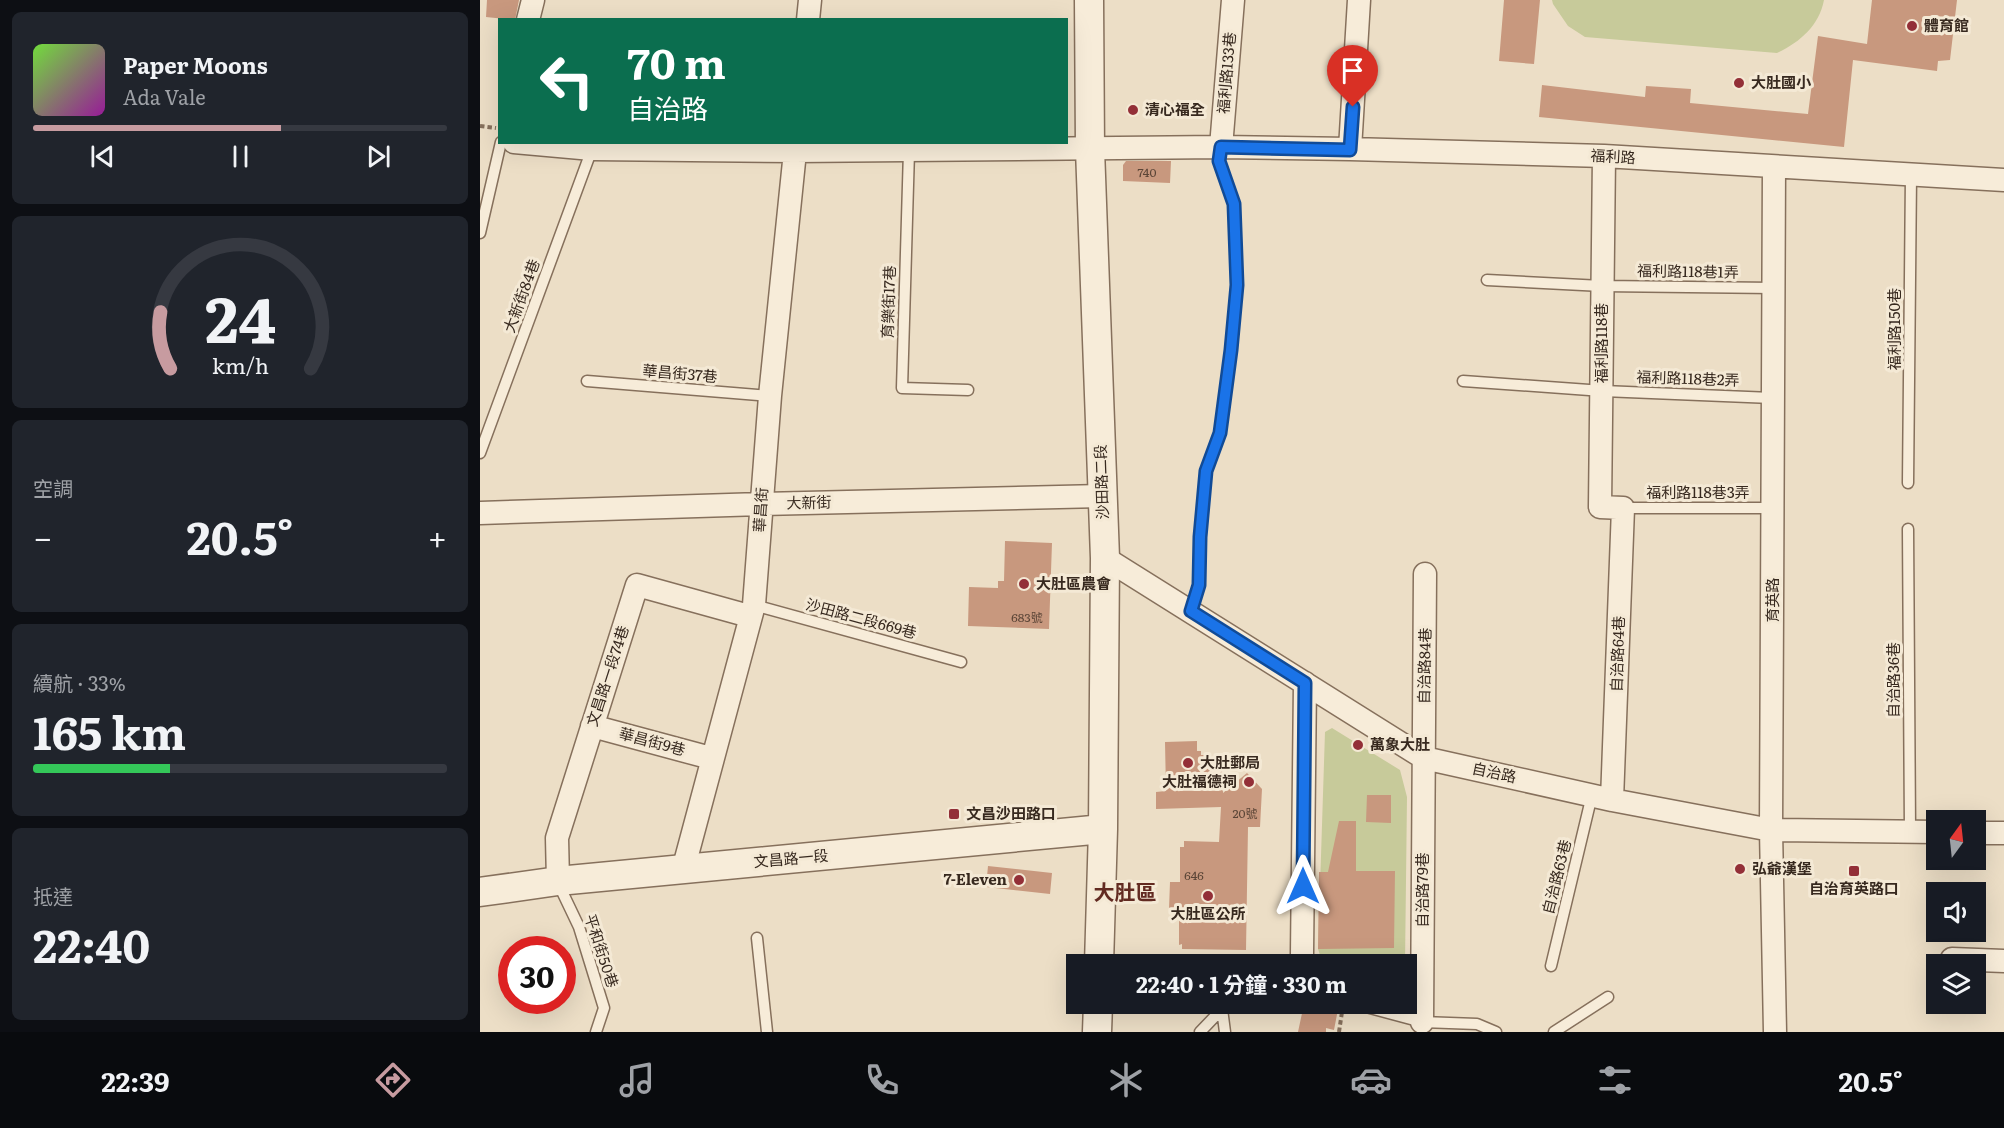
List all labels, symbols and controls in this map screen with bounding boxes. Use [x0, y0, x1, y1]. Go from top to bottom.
place label: 體育館 [1924, 13, 1969, 36]
marker: 體育館 [1905, 19, 1919, 33]
text: 70 m [627, 30, 726, 92]
street label: 福利路133巷 [1210, 31, 1241, 115]
icon: left [528, 42, 606, 120]
pin [1327, 45, 1378, 107]
text: Paper Moons [123, 48, 268, 81]
icon: arrive [1336, 54, 1369, 87]
place label: 大肚國小 [1751, 70, 1812, 93]
marker: 大肚國小 [1732, 76, 1746, 90]
text: Ada Vale [123, 81, 206, 111]
text: 自治路 [627, 87, 708, 127]
place label: 清心福全 [1145, 97, 1205, 120]
marker: 清心福全 [1126, 103, 1140, 117]
icon: previous [86, 140, 119, 173]
icon: pause [224, 140, 257, 173]
icon: next [362, 140, 395, 173]
street label: 福利路 [1590, 143, 1636, 168]
house number: 740 [1138, 163, 1156, 181]
street label: 大新街84巷 [497, 256, 544, 335]
street label: 福利路118巷1弄 [1637, 258, 1739, 283]
street label: 育樂街17巷 [875, 265, 900, 339]
text: 24 [204, 270, 276, 362]
street label: 福利路150巷 [1882, 288, 1905, 370]
street label: 福利路118巷 [1589, 303, 1612, 383]
text: km/h [211, 349, 269, 381]
street label: 華昌街37巷 [642, 358, 719, 387]
street label: 福利路118巷2弄 [1636, 364, 1740, 391]
street label: 沙田路二段 [1088, 444, 1113, 520]
text: 空調 [33, 472, 73, 502]
street label: 福利路118巷3弄 [1646, 480, 1750, 503]
street label: 華昌街 [746, 487, 773, 533]
street label: 大新街 [786, 490, 832, 513]
text: 20.5° [186, 502, 294, 569]
text: − [33, 511, 52, 560]
text: + [428, 511, 447, 560]
place label: 大肚區農會 [1036, 571, 1111, 594]
marker: 大肚區農會 [1017, 577, 1031, 591]
street label: 育英路 [1760, 577, 1783, 623]
street label: 沙田路二段669巷 [803, 592, 919, 643]
house number: 683號 [1011, 608, 1043, 626]
street label: 自治路64巷 [1604, 615, 1629, 692]
street label: 文昌路一段74巷 [579, 622, 634, 729]
street label: 自治路84巷 [1411, 628, 1436, 704]
street label: 自治路36巷 [1881, 642, 1904, 718]
text: 續航 · 33% [33, 667, 126, 697]
text: 165 km [33, 697, 186, 764]
street label: 華昌街9巷 [617, 721, 688, 760]
place label: 萬象大肚 [1370, 732, 1430, 755]
marker: 萬象大肚 [1351, 738, 1365, 752]
place label: 大肚郵局 [1200, 750, 1260, 773]
marker: 大肚郵局 [1181, 756, 1195, 770]
street label: 自治路 [1470, 756, 1519, 787]
place label: 大肚福德祠 [1162, 769, 1237, 792]
marker: 大肚福德祠 [1242, 775, 1256, 789]
place label: 文昌沙田路口 [966, 801, 1056, 824]
house number: 20號 [1232, 804, 1258, 822]
marker: 文昌沙田路口 [947, 807, 961, 821]
north arrow [1926, 810, 1986, 870]
map controls [1926, 810, 1986, 1014]
street label: 自治路63巷 [1535, 837, 1576, 916]
street label: 文昌路一段 [753, 843, 829, 872]
street label: 自治路79巷 [1410, 852, 1433, 928]
position arrow [1271, 854, 1335, 918]
place label: 弘爺漢堡 [1752, 856, 1812, 879]
marker: 弘爺漢堡 [1733, 862, 1747, 876]
marker: 自治育英路口 [1847, 864, 1861, 878]
house number: 646 [1184, 866, 1204, 884]
place label: 7-Eleven [943, 867, 1008, 890]
marker: 7-Eleven [1012, 873, 1026, 887]
district label: 大肚區 [1094, 875, 1157, 906]
place label: 自治育英路口 [1809, 876, 1899, 899]
text: 抵達 [33, 880, 73, 910]
button: sound [1926, 882, 1986, 942]
marker: 大肚區公所 [1201, 889, 1215, 903]
place label: 大肚區公所 [1170, 901, 1246, 924]
text: 22:40 [33, 910, 150, 977]
street label: 平和街50巷 [580, 911, 625, 990]
speed limit sign: 30 [498, 936, 576, 1014]
button: layers [1926, 954, 1986, 1014]
text: 22:40 · 1 分鐘 · 330 m [1136, 967, 1347, 1000]
icon: directions [372, 1059, 414, 1101]
icon: music [616, 1059, 658, 1101]
icon: phone [861, 1059, 903, 1101]
icon: climate [1105, 1059, 1147, 1101]
icon: car [1350, 1059, 1392, 1101]
icon: filters [1594, 1059, 1636, 1101]
text: 22:39 [101, 1060, 169, 1100]
text: 20.5° [1839, 1060, 1903, 1100]

